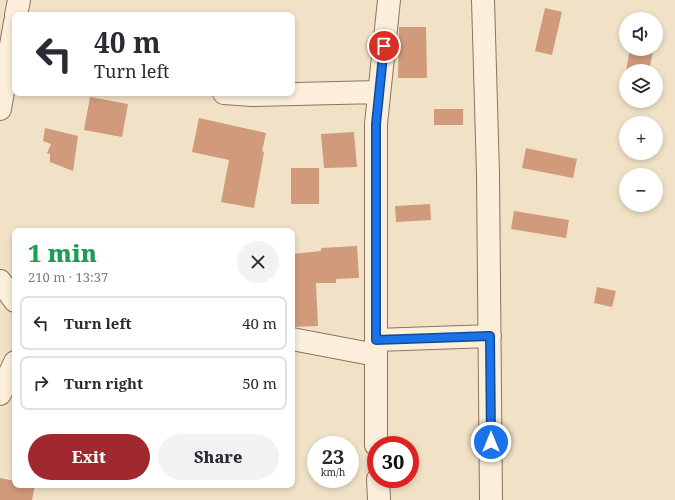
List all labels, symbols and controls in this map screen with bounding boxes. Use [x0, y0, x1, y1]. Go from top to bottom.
map controls [619, 12, 663, 212]
button: sound [619, 12, 663, 56]
text: 40 m [94, 23, 161, 61]
icon: left [28, 28, 80, 80]
pin [367, 29, 401, 63]
icon: arrive [373, 35, 395, 57]
text: Turn left [94, 59, 169, 83]
button: layers [619, 64, 663, 108]
button: + [619, 116, 663, 160]
button: − [619, 168, 663, 212]
text: 1 min [28, 236, 97, 269]
button: close [237, 241, 279, 283]
text: 210 m · 13:37 [28, 268, 108, 286]
icon: left [30, 312, 52, 334]
text: Turn left [64, 313, 132, 333]
text: 40 m [242, 313, 277, 333]
icon: right [30, 372, 52, 394]
text: Turn right [64, 373, 143, 393]
text: 50 m [242, 373, 277, 393]
position arrow [470, 421, 512, 463]
button: Exit [28, 434, 150, 480]
button: Share [158, 434, 279, 480]
speed limit sign: 30 [367, 436, 419, 488]
text: 23 [322, 443, 344, 470]
text: km/h [321, 465, 345, 479]

